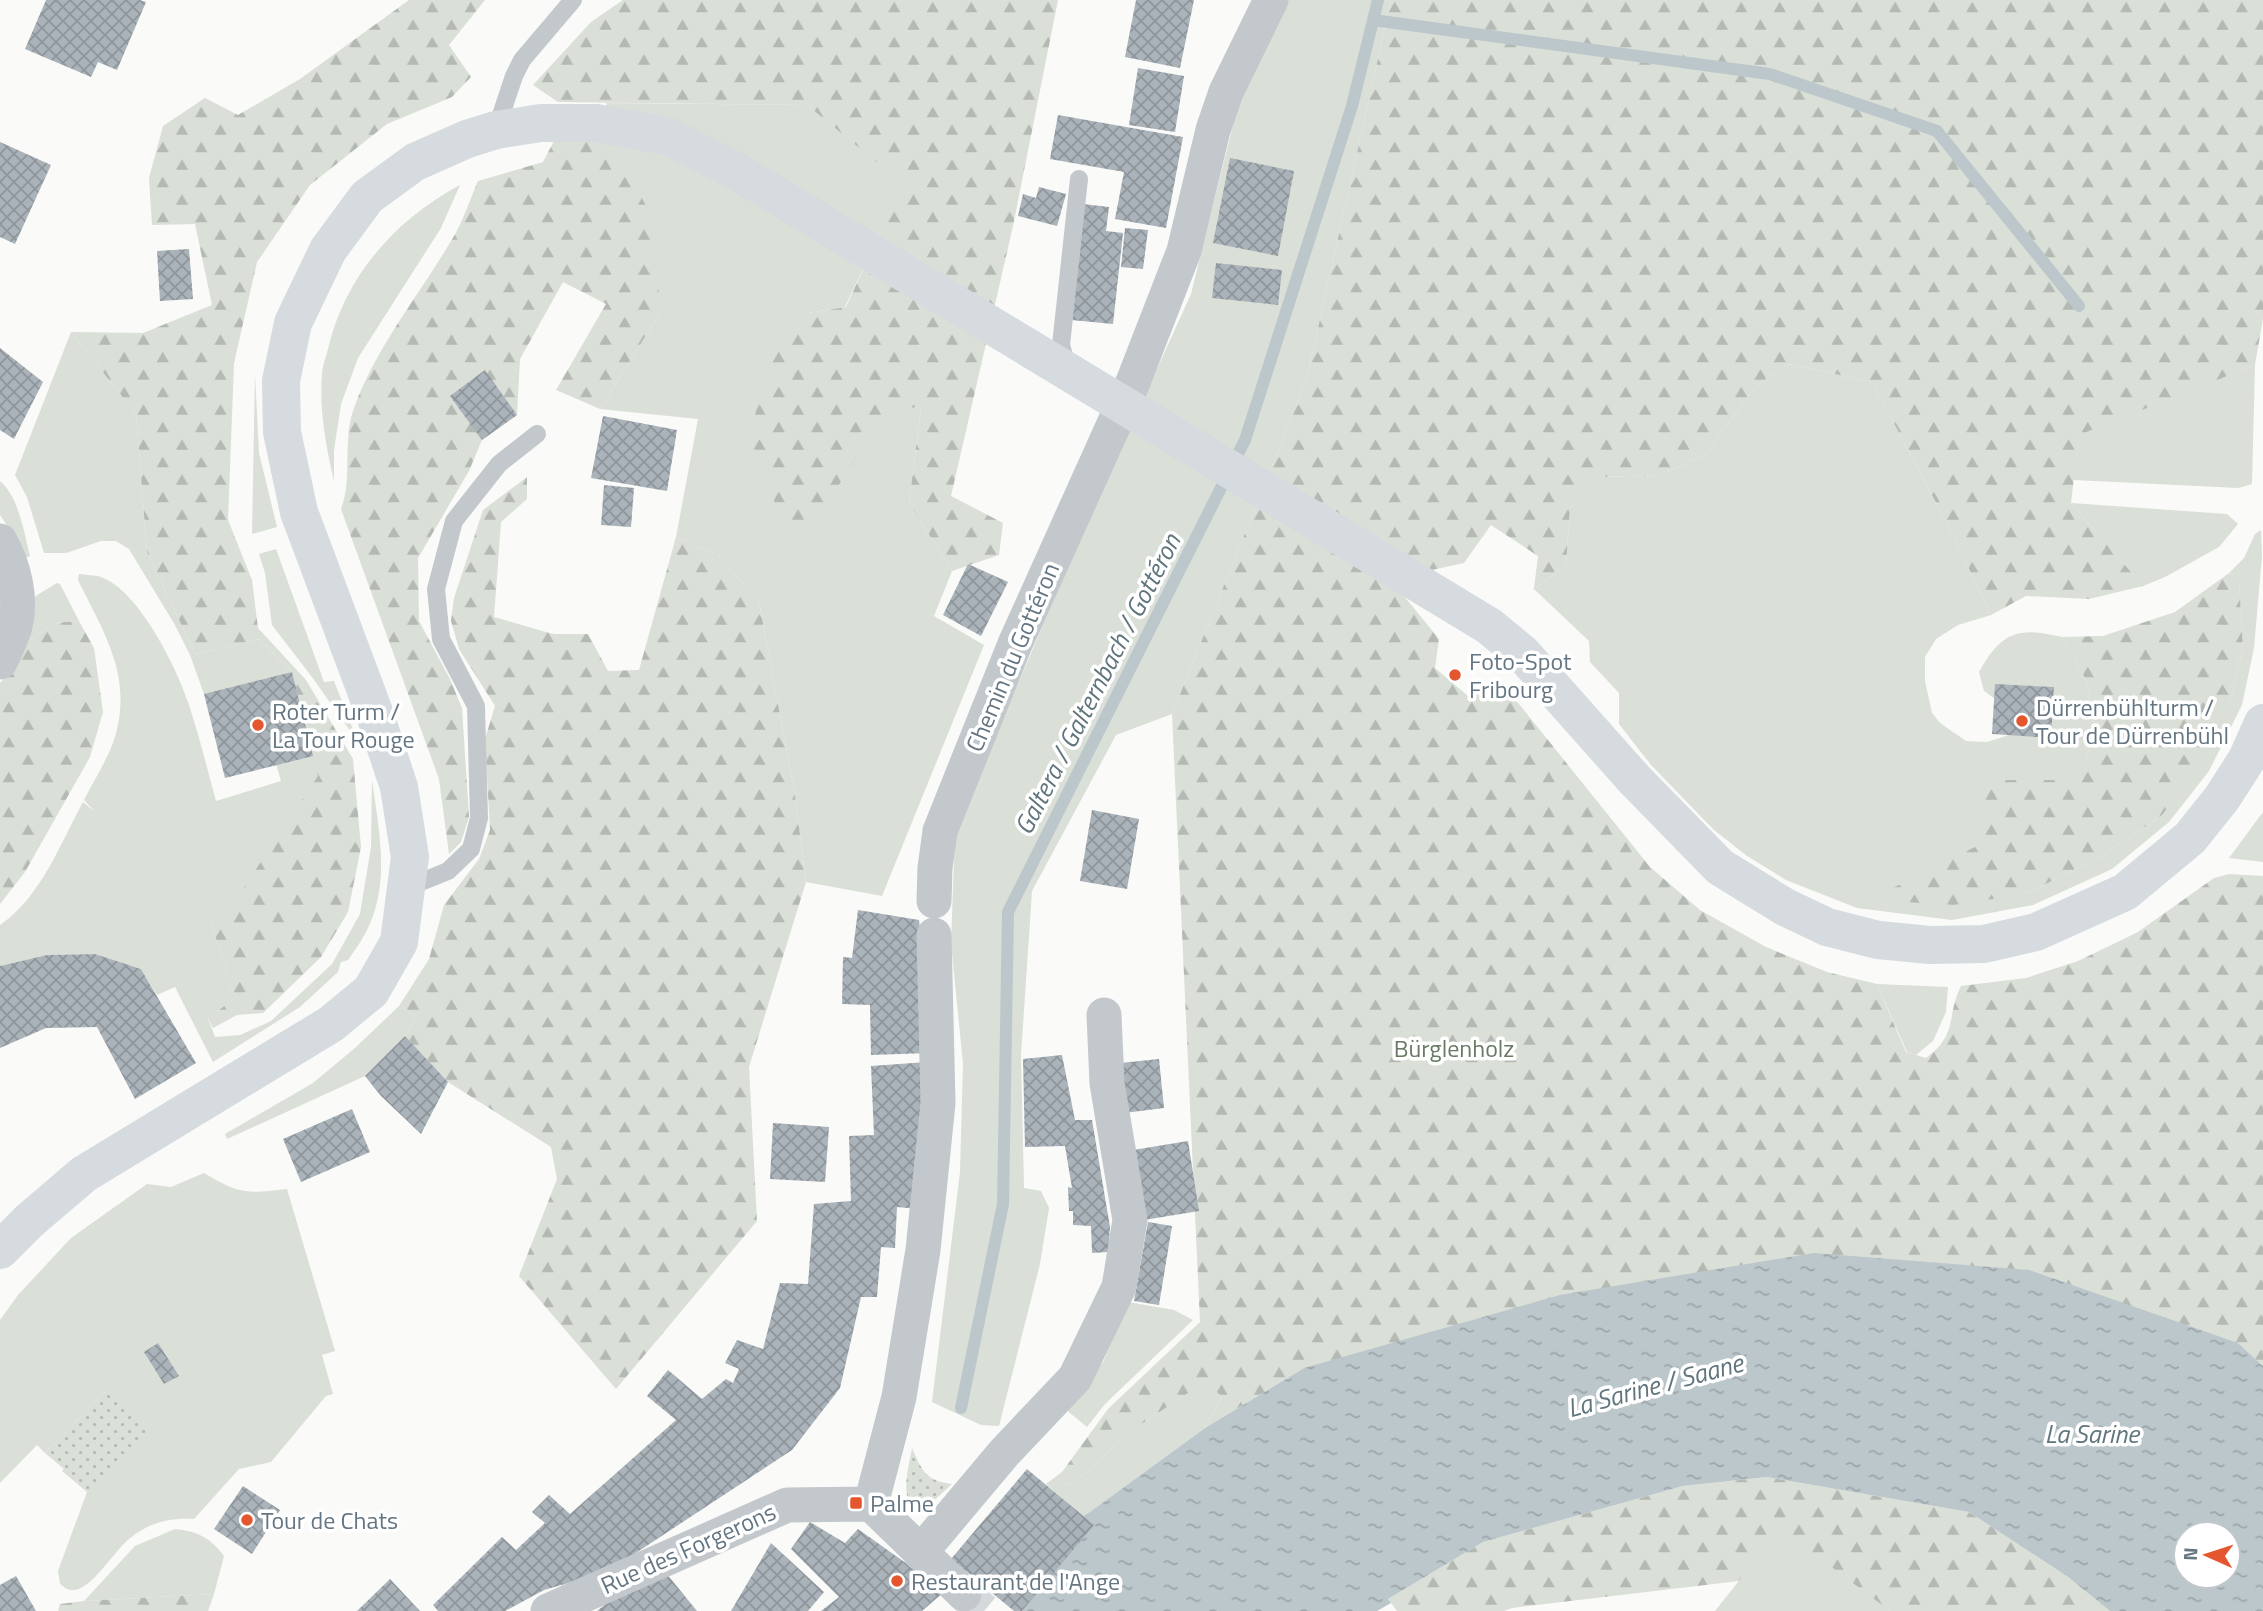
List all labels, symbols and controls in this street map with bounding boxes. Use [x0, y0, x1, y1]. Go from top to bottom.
water label: Galtera / Galternbach / Gottéron [1004, 526, 1191, 841]
street label: Chemin du Gottéron [956, 557, 1068, 757]
place label: Foto-Spot Fribourg [1469, 643, 1572, 707]
marker: Foto-Spot Fribourg [1447, 667, 1463, 683]
place label: Dürrenbühlturm / Tour de Dürrenbühl [2036, 689, 2229, 753]
place label: Roter Turm / La Tour Rouge [272, 693, 415, 757]
marker: Dürrenbühlturm / Tour de Dürrenbühl [2014, 713, 2030, 729]
marker: Roter Turm / La Tour Rouge [250, 717, 266, 733]
park label: Bürglenholz [1394, 1030, 1514, 1066]
water label: La Sarine / Saane [1563, 1342, 1749, 1427]
water label: La Sarine [2045, 1414, 2141, 1453]
place label: Palme [870, 1485, 934, 1521]
street label: Rue des Forgerons [595, 1493, 781, 1603]
marker: Palme [848, 1495, 864, 1511]
place label: Tour de Chats [261, 1502, 398, 1538]
marker: Tour de Chats [239, 1512, 255, 1528]
north arrow [2172, 1520, 2242, 1590]
text: N [2175, 1547, 2204, 1561]
place label: Restaurant de l'Ange [911, 1563, 1120, 1599]
marker: Restaurant de l'Ange [889, 1573, 905, 1589]

